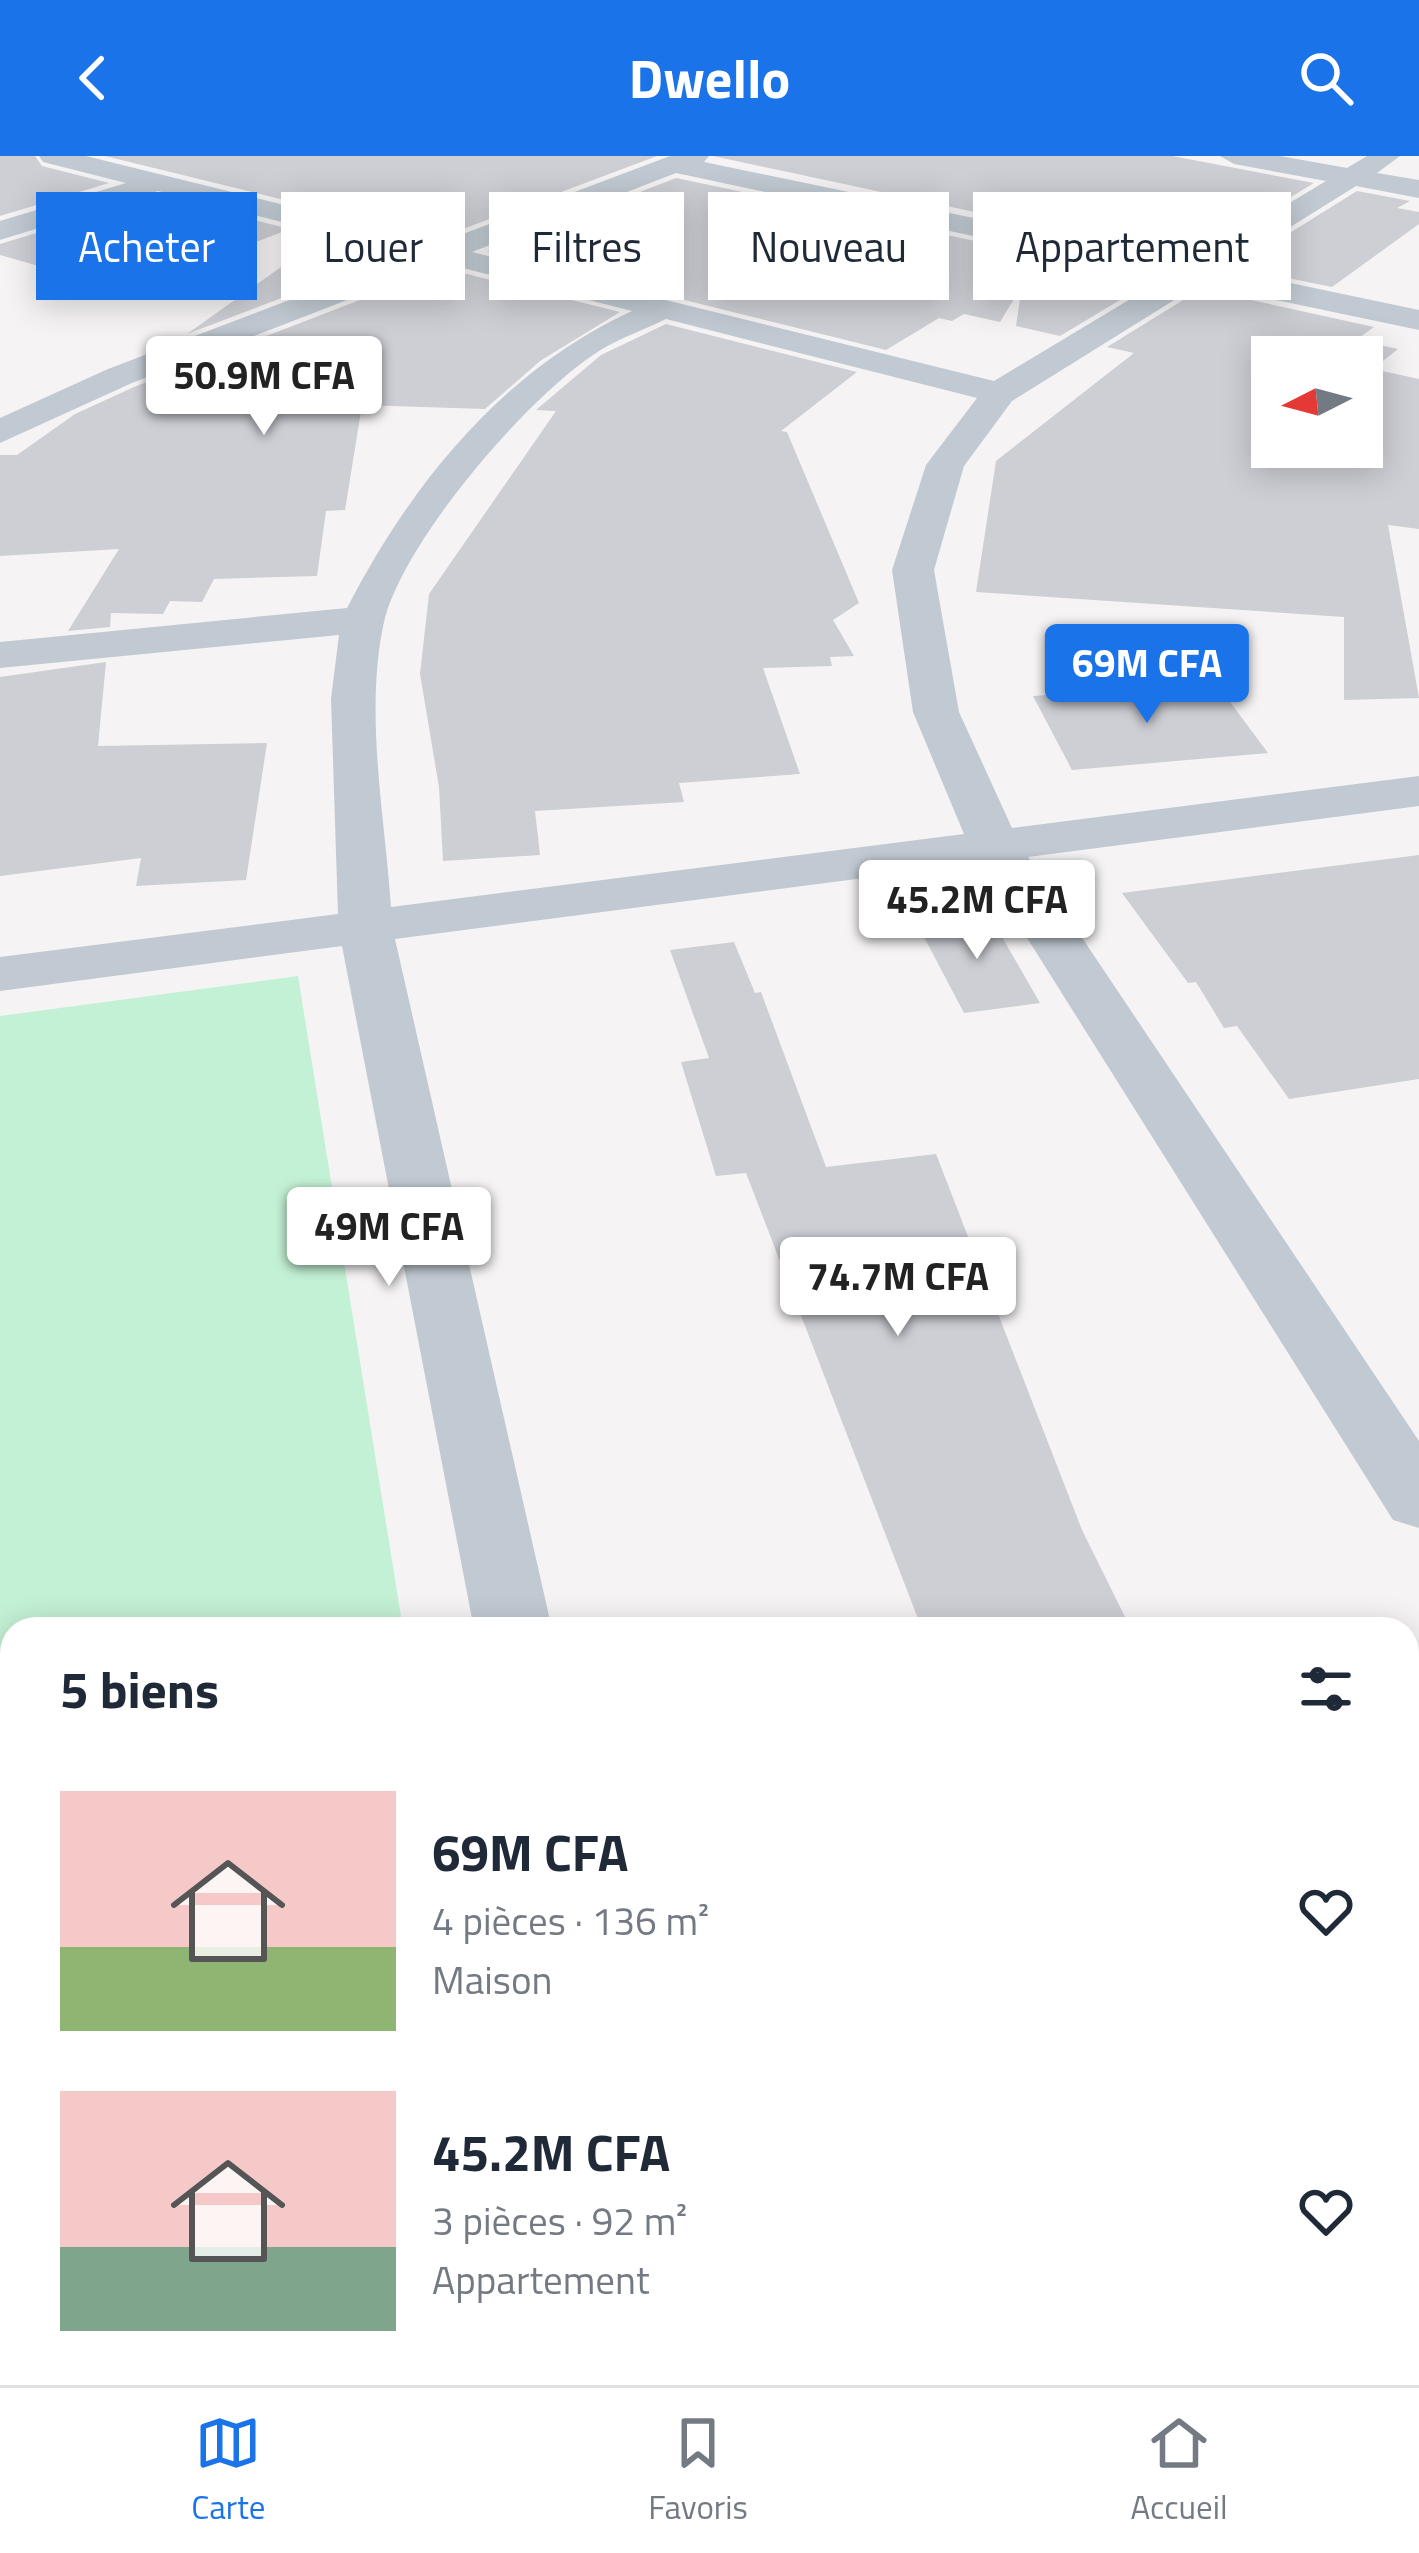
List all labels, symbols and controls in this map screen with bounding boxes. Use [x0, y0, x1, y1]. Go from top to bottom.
text: Dwello [629, 37, 790, 119]
icon: back [60, 45, 126, 111]
icon: search [1293, 45, 1359, 111]
chip: Acheter [36, 192, 257, 300]
chip: Louer [281, 192, 465, 300]
chip: Filtres [489, 192, 684, 300]
chip: Nouveau [708, 192, 949, 300]
chip: Appartement [973, 192, 1291, 300]
pin: 50.9M CFA [127, 336, 401, 438]
north arrow [1251, 336, 1383, 468]
map controls [1251, 336, 1383, 468]
text: 50.9M CFA [173, 345, 355, 404]
pin: 69M CFA [1036, 624, 1258, 726]
text: 69M CFA [1072, 633, 1222, 692]
pin: 45.2M CFA [840, 860, 1114, 962]
text: 45.2M CFA [886, 869, 1068, 928]
pin: 49M CFA [278, 1187, 500, 1289]
text: 49M CFA [314, 1196, 464, 1255]
pin: 74.7M CFA [761, 1237, 1035, 1339]
text: 74.7M CFA [807, 1246, 989, 1305]
text: 5 biens [60, 1650, 219, 1728]
icon: filters [1293, 1656, 1359, 1722]
text: 69M CFA [432, 1813, 629, 1891]
icon: home [156, 1839, 300, 1983]
icon: heart [1293, 1878, 1359, 1944]
text: 4 pièces · 136 m² [432, 1891, 709, 1950]
text: Maison [432, 1950, 553, 2009]
text: 45.2M CFA [432, 2113, 670, 2191]
icon: home [156, 2139, 300, 2283]
icon: heart [1293, 2178, 1359, 2244]
text: 3 pièces · 92 m² [432, 2191, 687, 2250]
text: Appartement [432, 2250, 650, 2309]
tab: Carte [191, 2410, 266, 2532]
tab: Favoris [648, 2410, 748, 2532]
tab: Accueil [1131, 2410, 1228, 2532]

